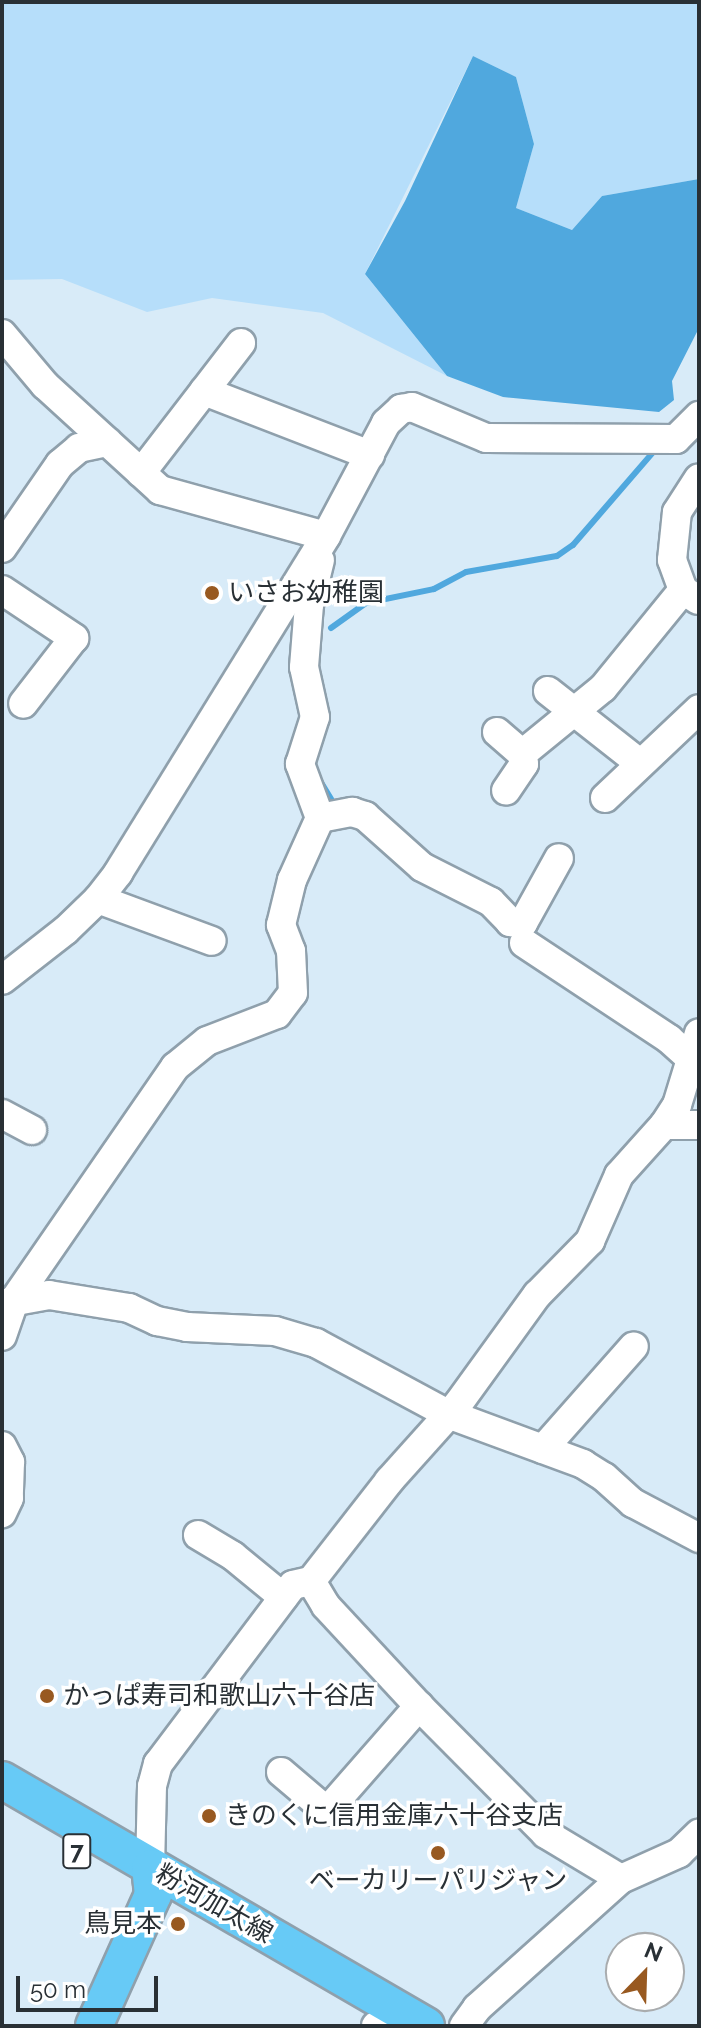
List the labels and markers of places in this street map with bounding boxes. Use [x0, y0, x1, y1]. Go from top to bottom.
place label: いさお幼稚園 [228, 577, 384, 609]
marker: いさお幼稚園 [203, 584, 221, 602]
place label: かっぱ寿司和歌山六十谷店 [63, 1680, 375, 1712]
marker: かっぱ寿司和歌山六十谷店 [38, 1687, 56, 1705]
place label: きのくに信用金庫六十谷支店 [225, 1800, 563, 1832]
marker: きのくに信用金庫六十谷支店 [200, 1807, 218, 1825]
marker: ベーカリーパリジャン [429, 1844, 447, 1862]
place label: ベーカリーパリジャン [308, 1865, 568, 1897]
place label: 鳥見本 [84, 1908, 162, 1940]
marker: 鳥見本 [169, 1915, 187, 1933]

